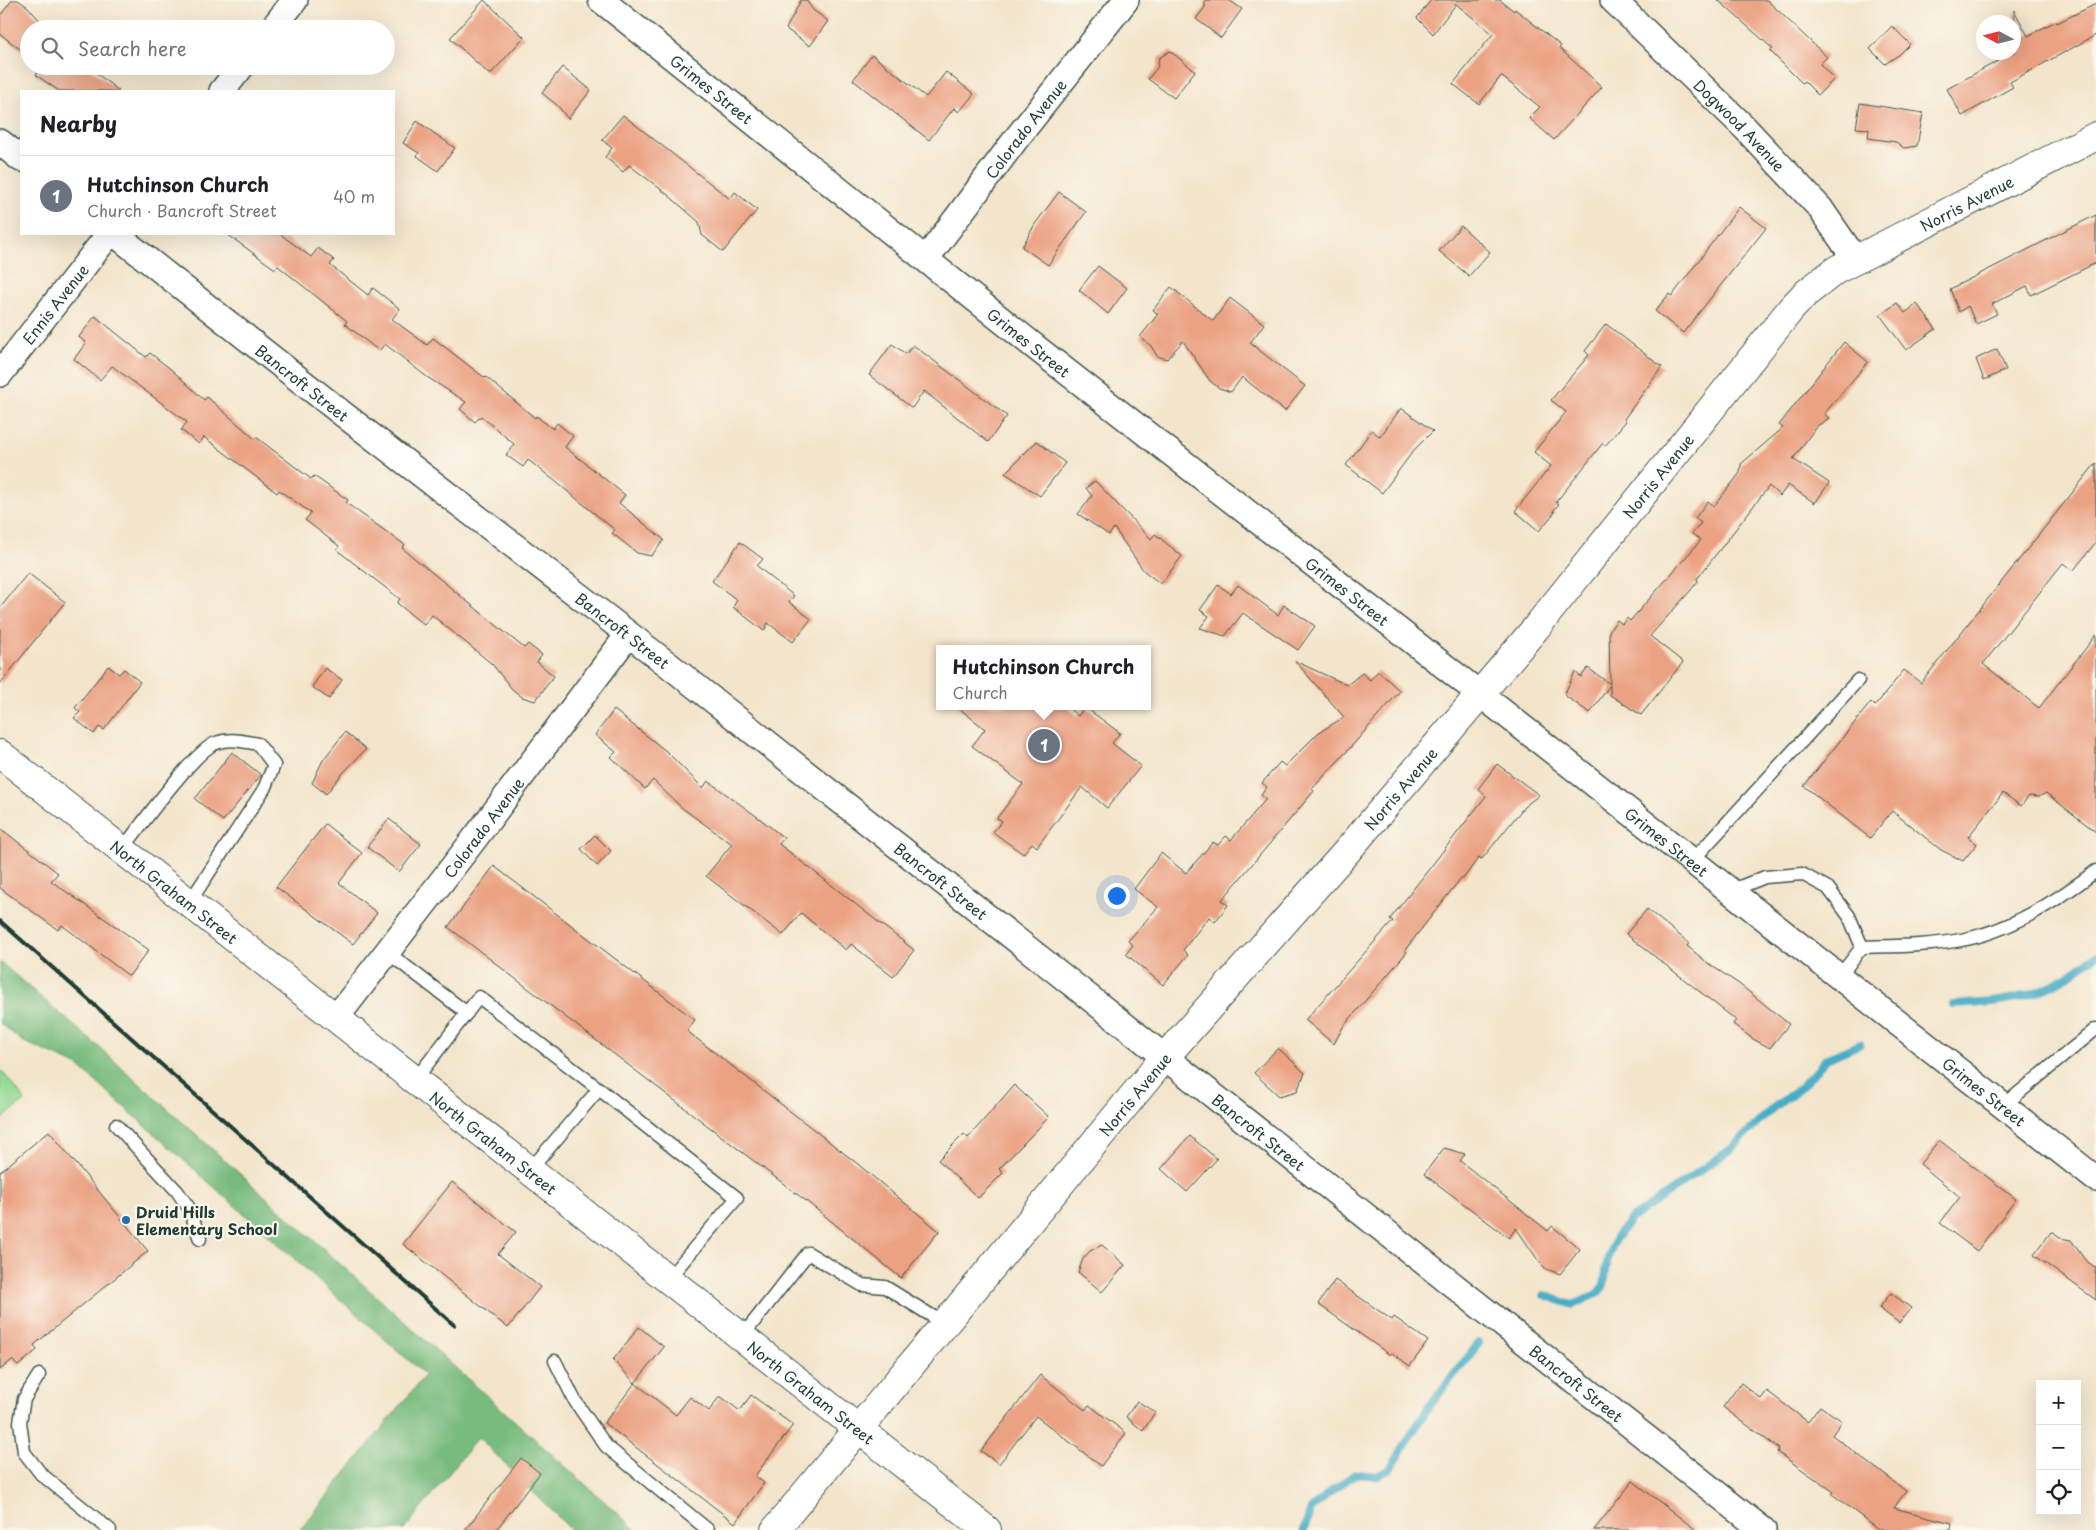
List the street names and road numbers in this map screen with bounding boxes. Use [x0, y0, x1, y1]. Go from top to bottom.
street label: Grimes Street [666, 48, 758, 129]
street label: Colorado Avenue [979, 73, 1071, 183]
street label: Dogwood Avenue [1689, 73, 1791, 176]
street label: Norris Avenue [1916, 169, 2017, 237]
street label: Ennis Avenue [16, 259, 93, 349]
street label: Grimes Street [983, 302, 1076, 382]
street label: Bancroft Street [251, 338, 354, 426]
street label: Norris Avenue [1617, 429, 1699, 523]
street label: Grimes Street [1301, 551, 1394, 631]
street label: Bancroft Street [571, 586, 675, 673]
street label: Norris Avenue [1358, 742, 1442, 835]
street label: Colorado Avenue [437, 772, 529, 882]
street label: Grimes Street [1621, 801, 1713, 881]
street label: North Graham Street [106, 834, 243, 948]
street label: Bancroft Street [890, 836, 993, 925]
street label: Norris Avenue [1093, 1047, 1176, 1141]
street label: Grimes Street [1938, 1051, 2031, 1131]
street label: North Graham Street [425, 1085, 562, 1199]
street label: Bancroft Street [1207, 1087, 1310, 1176]
street label: North Graham Street [743, 1335, 880, 1449]
street label: Bancroft Street [1525, 1339, 1628, 1427]

